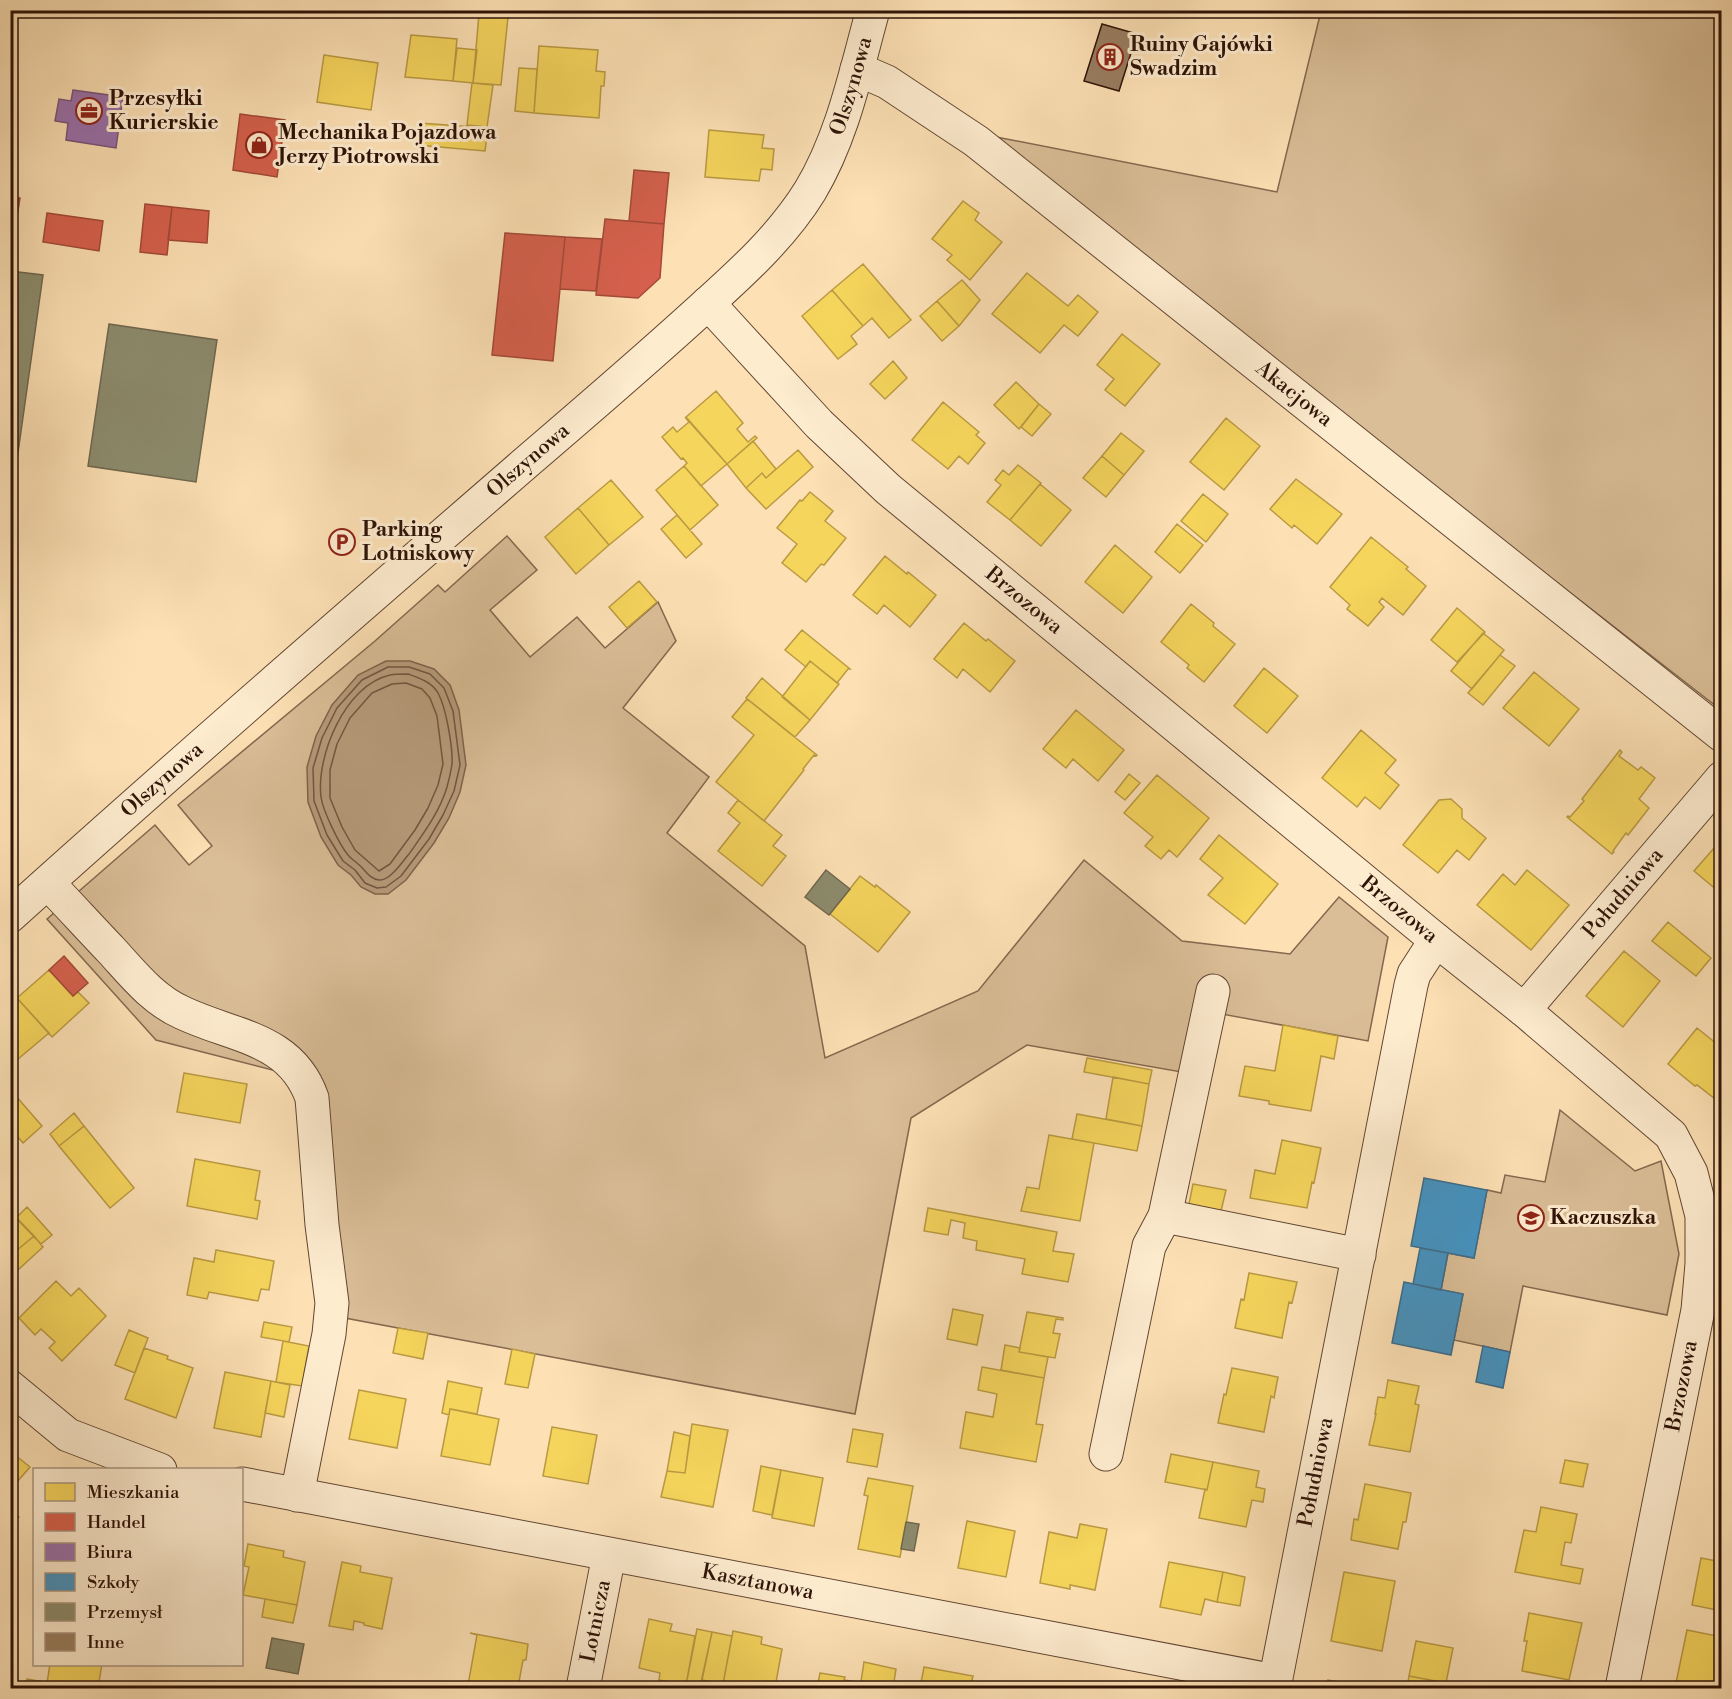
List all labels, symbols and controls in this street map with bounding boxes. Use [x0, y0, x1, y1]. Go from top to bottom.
place label: Ruiny Gajówki Swadzim [1130, 32, 1273, 82]
street label: Olszynowa [824, 34, 878, 139]
building icon: Ruiny Gajówki Swadzim [1095, 42, 1125, 72]
place label: Przesyłki Kurierskie [109, 86, 218, 136]
office icon: Przesyłki Kurierskie [74, 96, 104, 126]
place label: Mechanika Pojazdowa Jerzy Piotrowski [275, 120, 497, 170]
shop icon: Mechanika Pojazdowa Jerzy Piotrowski [244, 130, 274, 160]
street label: Akacjowa [1250, 355, 1338, 433]
street label: Olszynowa [482, 418, 575, 504]
place label: Parking Lotniskowy [362, 517, 475, 567]
parking icon: Parking Lotniskowy [327, 527, 357, 557]
street label: Brzozowa [979, 561, 1068, 641]
street label: Olszynowa [116, 737, 209, 824]
street label: Południowa [1577, 843, 1669, 944]
street label: Brzozowa [1354, 870, 1443, 949]
school or university icon: Kaczuszka [1516, 1203, 1546, 1233]
place label: Kaczuszka [1550, 1205, 1657, 1231]
street label: Brzozowa [1660, 1338, 1704, 1435]
street label: Południowa [1293, 1415, 1340, 1529]
legend [33, 1468, 243, 1666]
text: Mieszkania [87, 1481, 180, 1504]
text: Handel [87, 1511, 147, 1534]
text: Biura [86, 1541, 134, 1564]
street label: Kasztanowa [699, 1559, 816, 1606]
text: Szkoły [87, 1571, 140, 1594]
street label: Lotnicza [575, 1577, 617, 1665]
text: Przemysł [87, 1601, 163, 1624]
text: Inne [87, 1631, 124, 1654]

